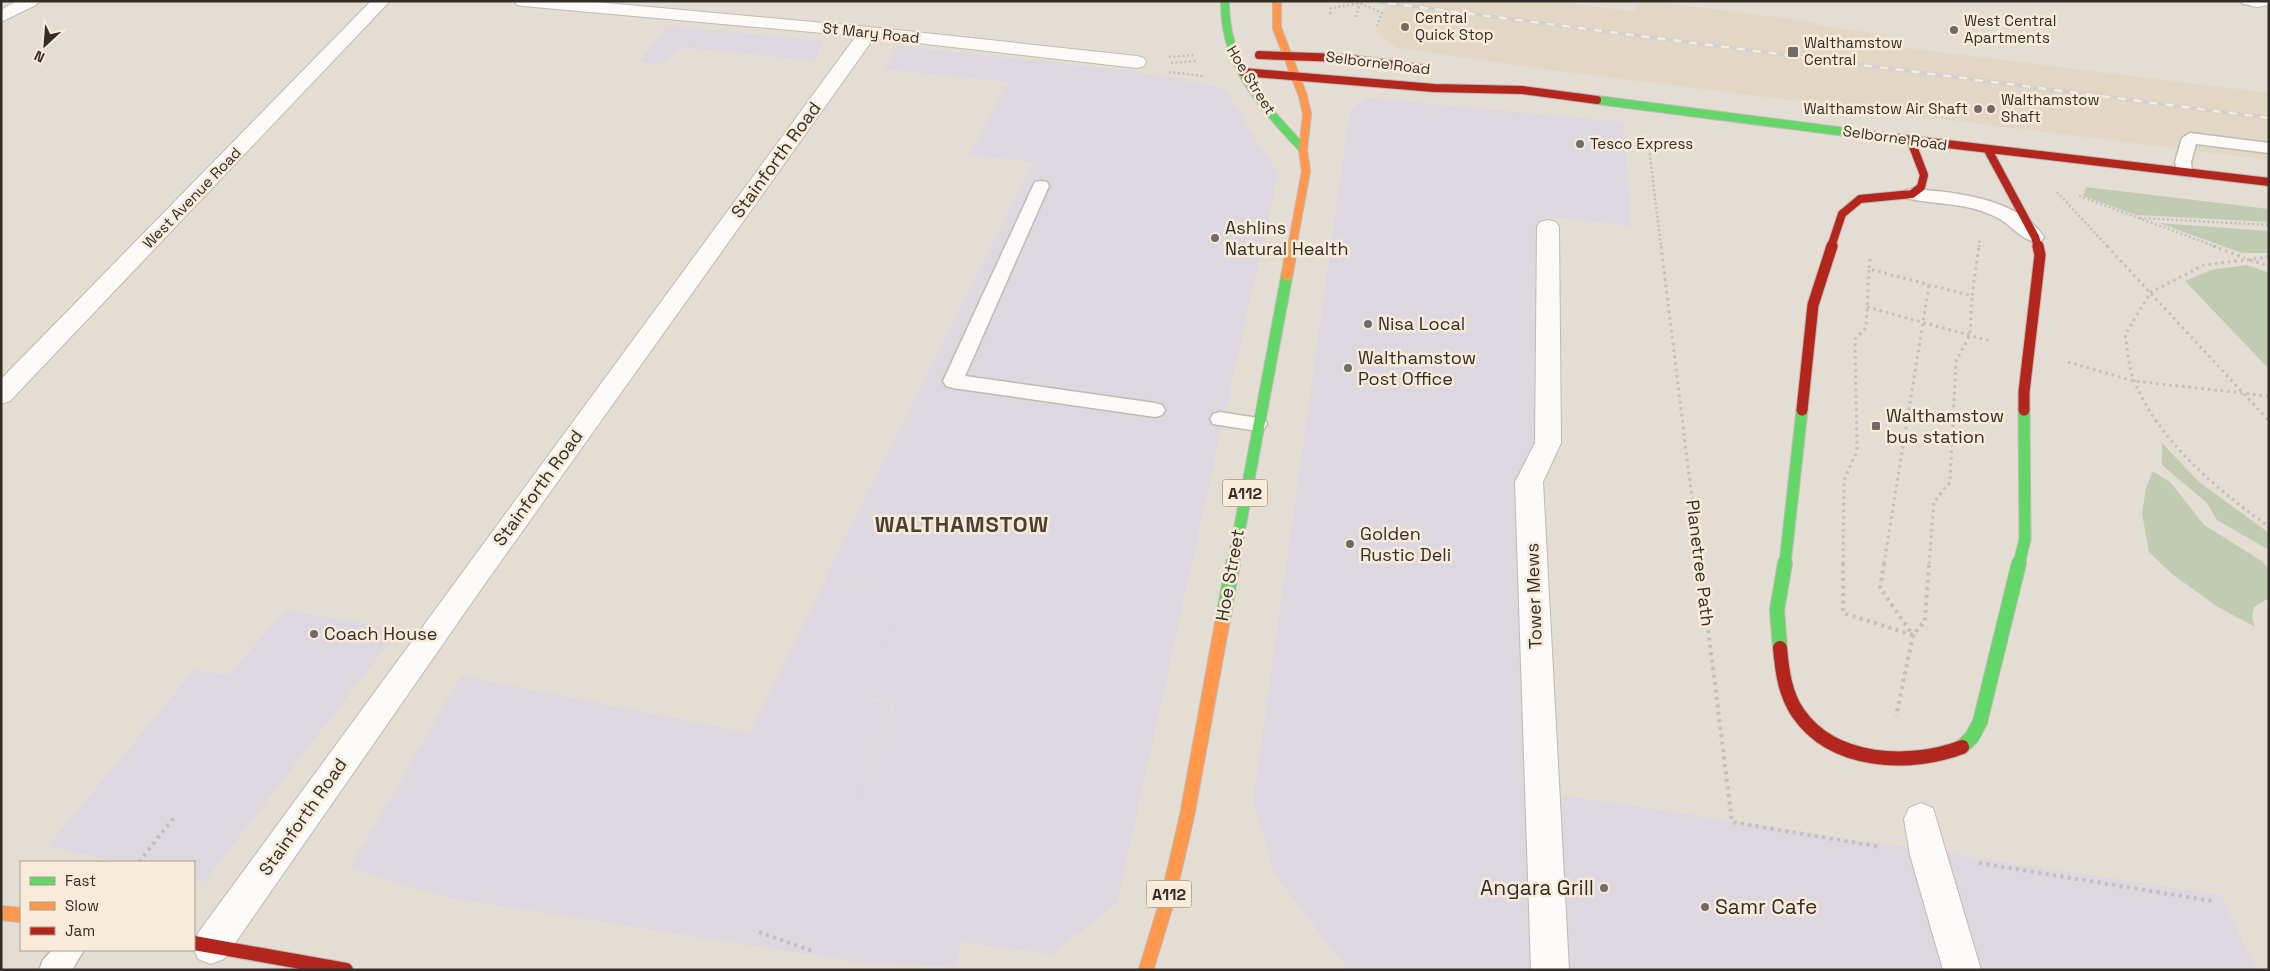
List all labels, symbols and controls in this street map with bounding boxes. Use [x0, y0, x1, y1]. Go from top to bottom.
place label: Central Quick Stop [1415, 8, 1494, 44]
place label: West Central Apartments [1964, 11, 2056, 47]
street label: St Mary Road [822, 18, 920, 47]
north arrow [20, 20, 70, 70]
marker: Central Quick Stop [1399, 21, 1411, 33]
marker: West Central Apartments [1948, 24, 1960, 36]
place label: Walthamstow Central [1804, 33, 1902, 69]
street label: Hoe Street [1223, 42, 1280, 118]
marker: Walthamstow Central [1786, 45, 1800, 59]
text: N [31, 47, 47, 67]
street label: Selborne Road [1325, 47, 1431, 78]
place label: Walthamstow Shaft [2001, 90, 2099, 126]
street label: Stainforth Road [726, 97, 826, 222]
place label: Walthamstow Air Shaft [1804, 99, 1968, 118]
marker: Walthamstow Air Shaft [1972, 103, 1984, 115]
marker: Walthamstow Shaft [1985, 103, 1997, 115]
street label: Selborne Road [1842, 121, 1948, 154]
place label: Tesco Express [1590, 134, 1693, 153]
marker: Tesco Express [1574, 138, 1586, 150]
street label: West Avenue Road [138, 143, 245, 252]
place label: Ashlins Natural Health [1225, 216, 1348, 260]
marker: Ashlins Natural Health [1209, 232, 1221, 244]
place label: Nisa Local [1378, 312, 1465, 335]
marker: Nisa Local [1362, 318, 1374, 330]
place label: Walthamstow Post Office [1358, 346, 1476, 390]
marker: Walthamstow Post Office [1342, 362, 1354, 374]
place label: Walthamstow bus station [1886, 404, 2004, 448]
marker: Walthamstow bus station [1870, 420, 1882, 432]
street label: Stainforth Road [488, 425, 588, 550]
road number: A112 [1222, 479, 1268, 506]
street label: Planetree Path [1681, 498, 1720, 628]
district label: WALTHAMSTOW [875, 510, 1049, 538]
place label: Golden Rustic Deli [1360, 522, 1451, 566]
street label: Hoe Street [1210, 527, 1249, 623]
marker: Golden Rustic Deli [1344, 538, 1356, 550]
street label: Tower Mews [1520, 543, 1547, 649]
place label: Coach House [324, 622, 437, 645]
marker: Coach House [308, 628, 320, 640]
street label: Stainforth Road [253, 753, 352, 880]
legend [20, 861, 195, 951]
text: Fast [65, 871, 96, 890]
place label: Angara Grill [1480, 874, 1594, 901]
road number: A112 [1146, 881, 1192, 908]
marker: Angara Grill [1598, 882, 1610, 894]
place label: Samr Cafe [1715, 893, 1817, 920]
text: Slow [65, 896, 99, 915]
marker: Samr Cafe [1699, 901, 1711, 913]
text: Jam [65, 921, 95, 940]

